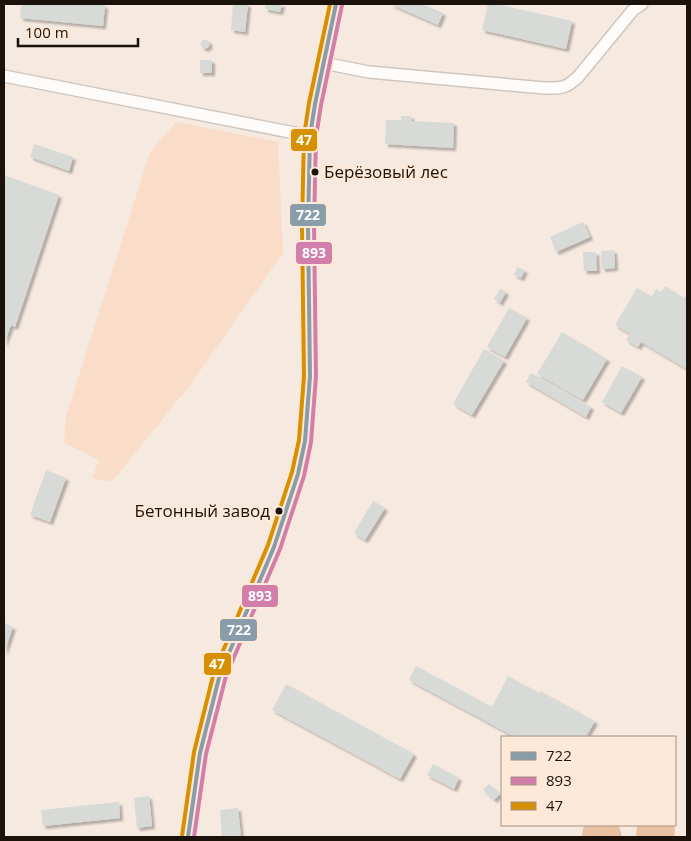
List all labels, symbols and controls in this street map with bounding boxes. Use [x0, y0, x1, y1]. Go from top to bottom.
scale bar [18, 15, 138, 47]
text: 100 m [25, 22, 69, 42]
line badge: 47 [290, 128, 318, 152]
text: 47 [296, 130, 312, 149]
place label: Берёзовый лес [324, 160, 448, 183]
marker: Берёзовый лес [310, 167, 320, 177]
line badge: 722 [289, 203, 327, 227]
text: 722 [296, 205, 320, 224]
line badge: 893 [295, 241, 333, 265]
text: 893 [302, 243, 326, 262]
place label: Бетонный завод [135, 499, 270, 522]
marker: Бетонный завод [274, 506, 284, 516]
line badge: 893 [241, 584, 279, 608]
text: 893 [248, 586, 272, 605]
line badge: 722 [219, 618, 258, 642]
text: 722 [227, 620, 251, 639]
line badge: 47 [203, 652, 232, 676]
text: 47 [209, 654, 225, 673]
legend [501, 736, 676, 826]
text: 722 [546, 745, 572, 765]
text: 893 [546, 770, 572, 790]
text: 47 [546, 795, 563, 815]

